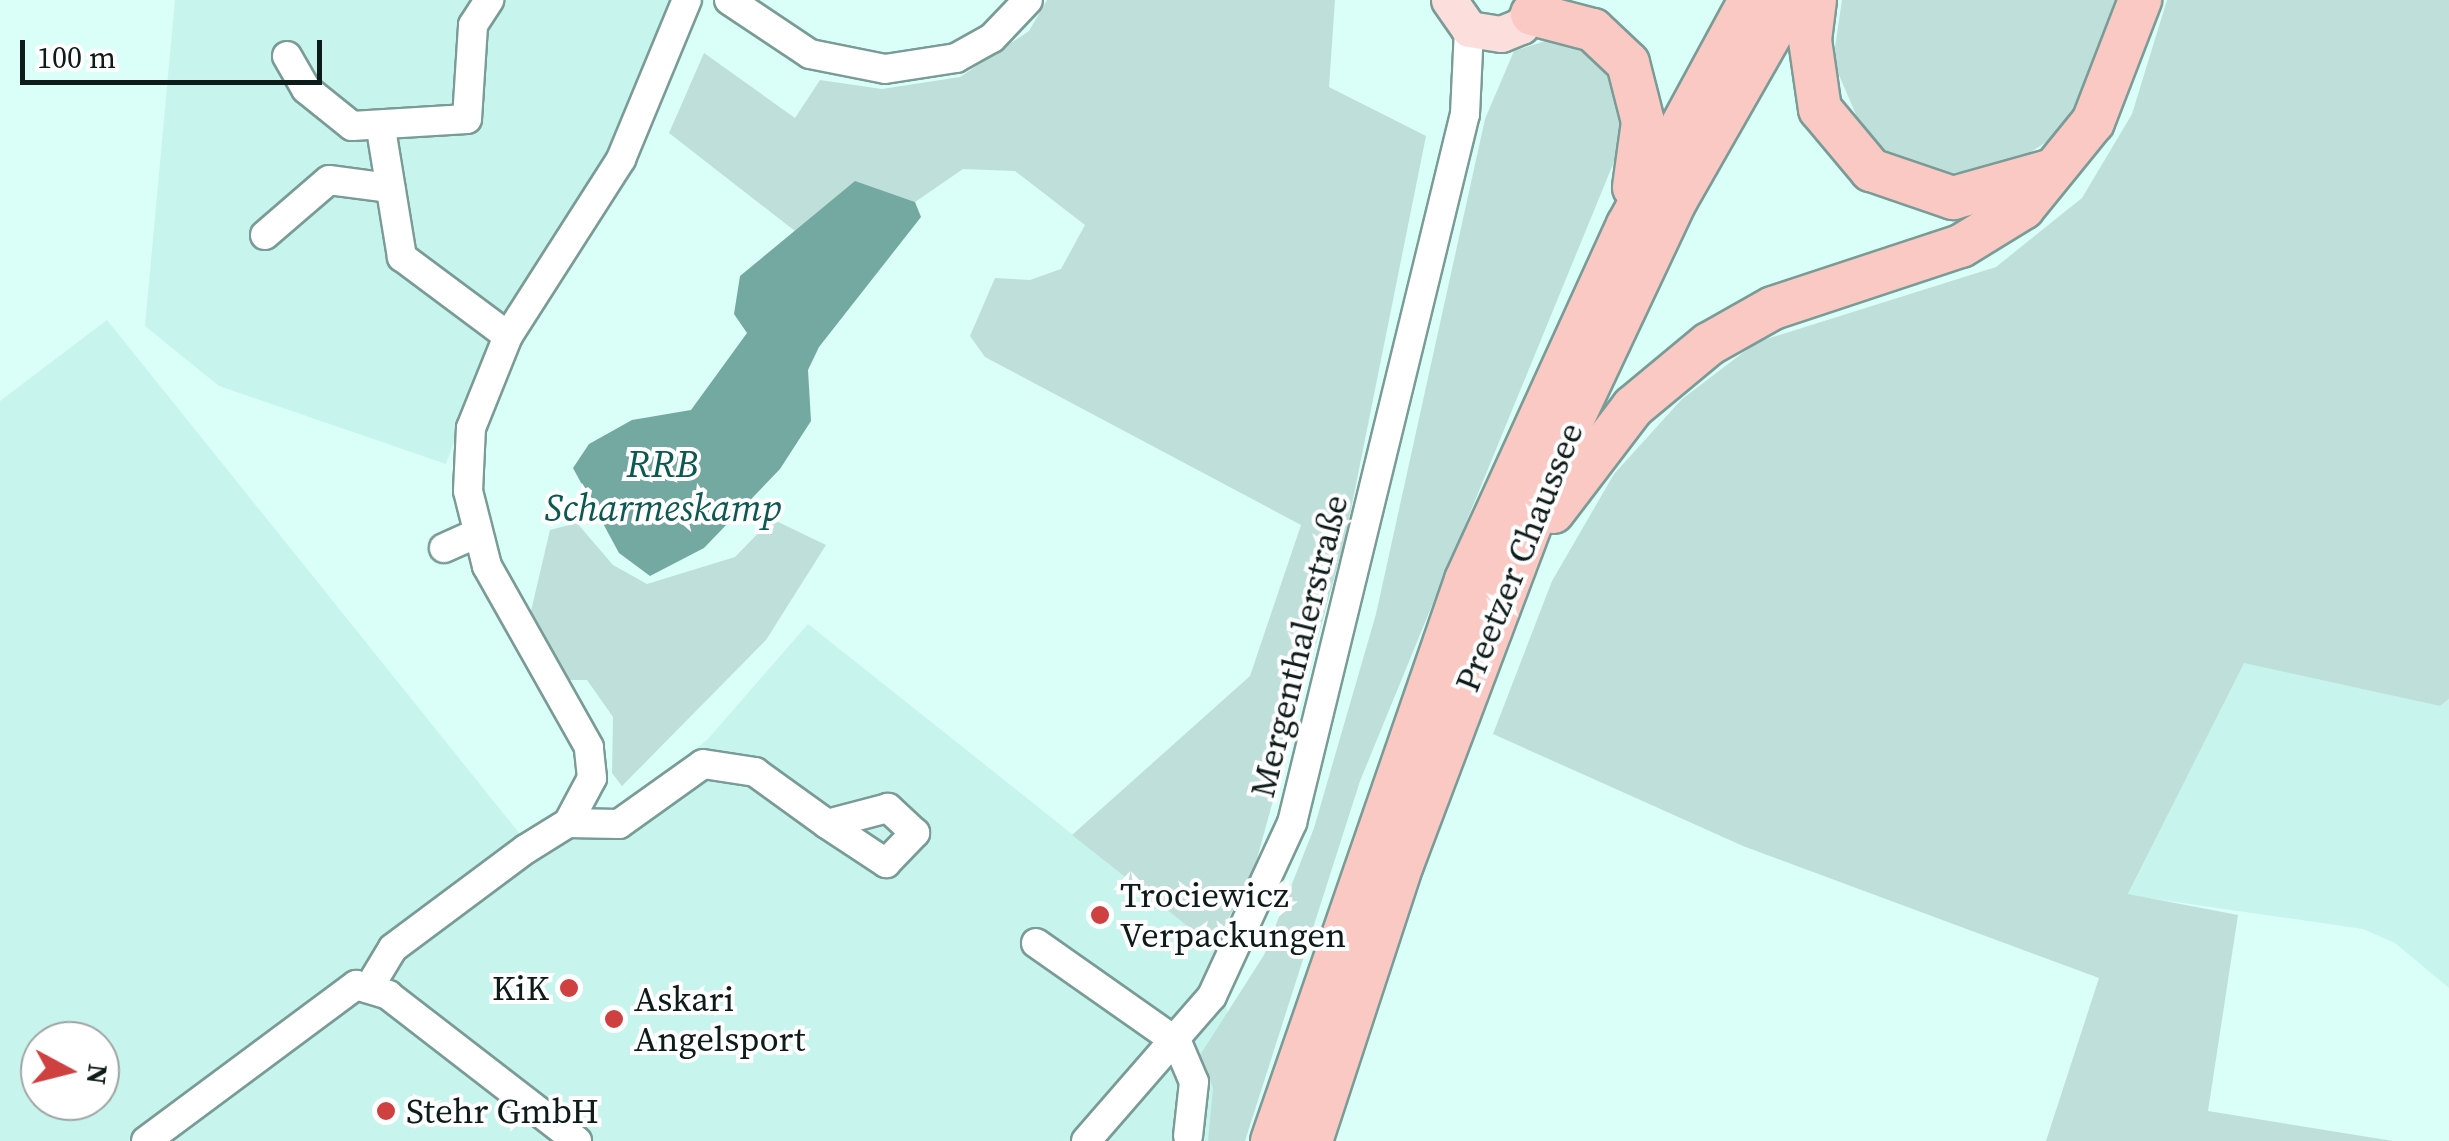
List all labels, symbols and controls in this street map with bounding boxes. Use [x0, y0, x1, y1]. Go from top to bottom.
scale bar [25, 20, 328, 82]
text: 100 m [37, 37, 116, 78]
street label: Preetzer Chaussee [1446, 417, 1592, 697]
water label: RRB Scharmeskamp [545, 442, 781, 532]
street label: Mergenthalerstraße [1241, 490, 1357, 802]
place label: Trociewicz Verpackungen [1120, 874, 1346, 956]
marker: Trociewicz Verpackungen [1089, 904, 1111, 926]
place label: KiK [492, 967, 549, 1009]
marker: KiK [558, 977, 580, 999]
place label: Askari Angelsport [634, 978, 805, 1060]
marker: Askari Angelsport [603, 1008, 625, 1030]
north arrow [20, 1021, 120, 1121]
text: N [78, 1062, 118, 1087]
place label: Stehr GmbH [406, 1090, 599, 1132]
marker: Stehr GmbH [375, 1100, 397, 1122]

